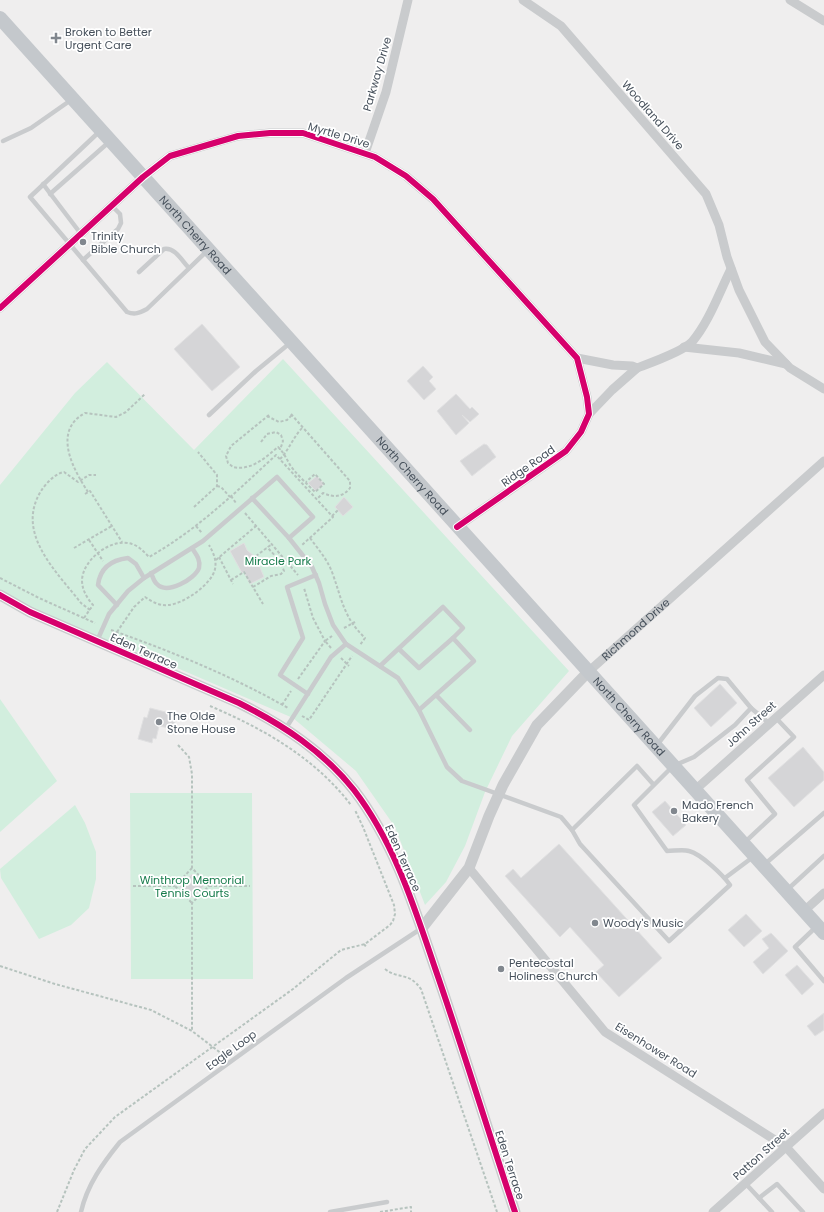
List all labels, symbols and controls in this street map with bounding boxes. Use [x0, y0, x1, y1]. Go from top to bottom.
place label: Broken to Better Urgent Care [65, 24, 152, 53]
marker: Broken to Better Urgent Care [50, 32, 62, 44]
street label: Parkway Drive [359, 35, 395, 113]
street label: Woodland Drive [618, 77, 688, 153]
street label: Myrtle Drive [306, 118, 372, 152]
street label: North Cherry Road [156, 192, 235, 278]
place label: Trinity Bible Church [91, 228, 161, 257]
marker: Trinity Bible Church [78, 237, 88, 247]
street label: North Cherry Road [372, 433, 452, 519]
street label: Ridge Road [498, 441, 558, 491]
park label: Miracle Park [245, 553, 312, 569]
street label: Richmond Drive [598, 594, 673, 664]
street label: Eden Terrace [108, 629, 180, 673]
street label: North Cherry Road [589, 674, 669, 759]
street label: John Street [723, 697, 779, 751]
place label: The Olde Stone House [167, 708, 236, 737]
marker: The Olde Stone House [154, 717, 164, 727]
place label: Mado French Bakery [682, 797, 754, 826]
marker: Mado French Bakery [669, 806, 679, 816]
street label: Eden Terrace [381, 822, 425, 894]
park label: Winthrop Memorial Tennis Courts [140, 872, 244, 901]
place label: Woody's Music [603, 915, 684, 931]
marker: Woody's Music [590, 918, 600, 928]
place label: Pentecostal Holiness Church [509, 955, 598, 984]
marker: Pentecostal Holiness Church [496, 964, 506, 974]
street label: Eisenhower Road [612, 1018, 700, 1082]
street label: Eagle Loop [202, 1026, 260, 1074]
street label: Patton Street [729, 1124, 793, 1184]
street label: Eden Terrace [491, 1128, 529, 1202]

